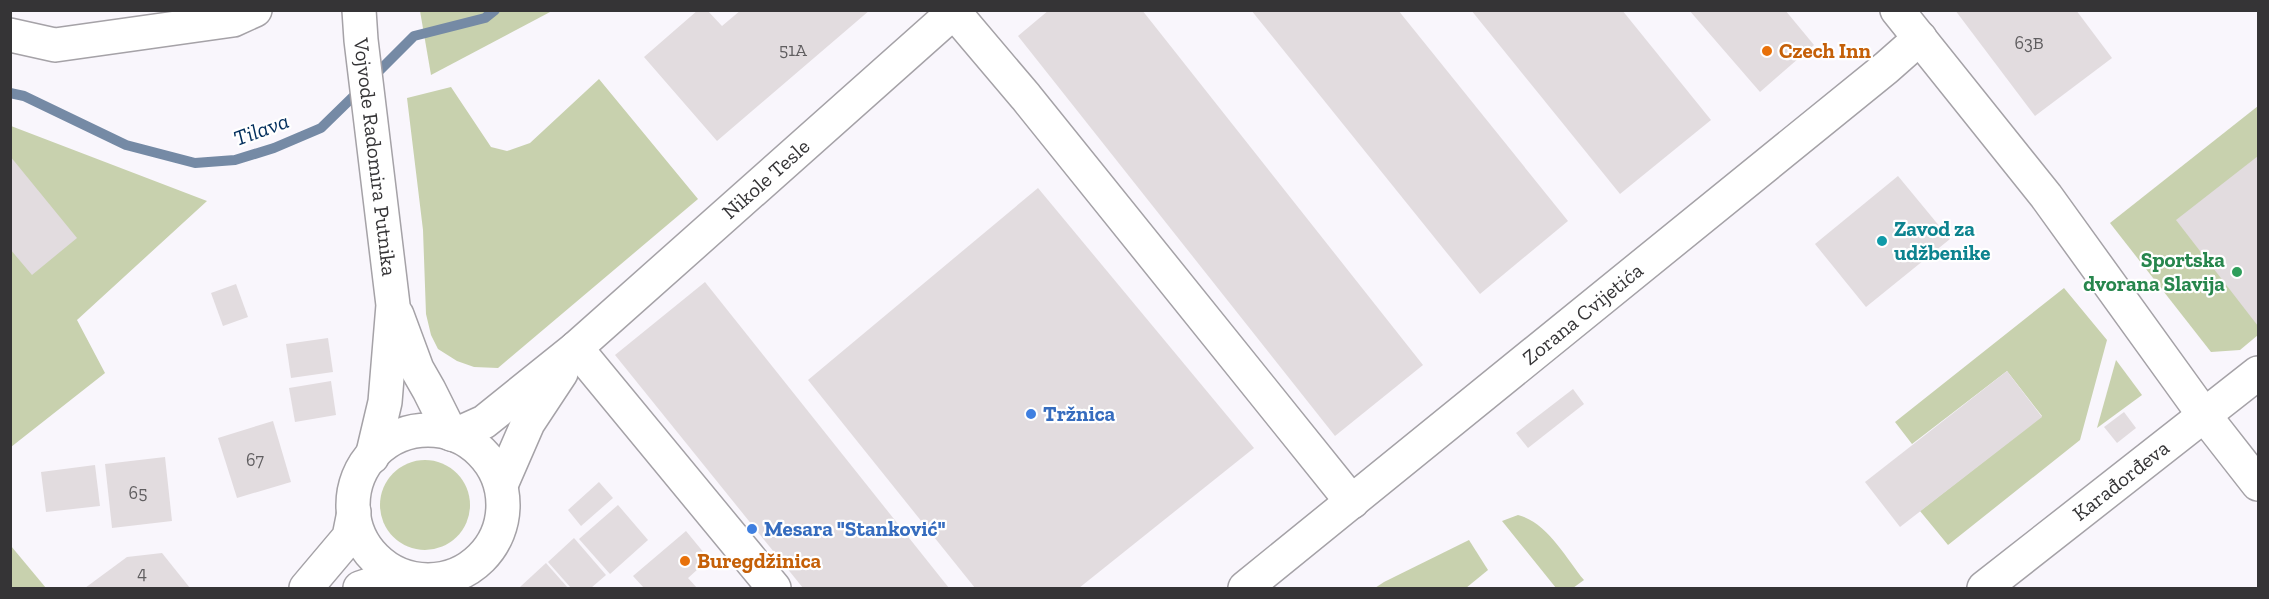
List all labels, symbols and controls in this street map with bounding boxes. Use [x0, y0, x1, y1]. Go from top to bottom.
house number: 63B [2014, 32, 2044, 54]
street label: Vojvode Radomira Putnika [349, 36, 402, 277]
place label: Czech Inn [1779, 38, 1871, 63]
house number: 51A [779, 39, 807, 61]
marker: Czech Inn [1760, 44, 1774, 58]
water label: Tilava [230, 107, 292, 152]
street label: Nikole Tesle [717, 133, 815, 224]
place label: Zavod za udžbenike [1894, 216, 1990, 265]
marker: Zavod za udžbenike [1875, 234, 1889, 248]
place label: Sportska dvorana Slavija [2083, 247, 2225, 296]
street label: Zorana Cvijetića [1517, 257, 1648, 370]
marker: Sportska dvorana Slavija [2230, 265, 2244, 279]
place label: Tržnica [1043, 401, 1116, 426]
marker: Tržnica [1024, 407, 1038, 421]
street label: Karađorđeva [2067, 435, 2174, 526]
house number: 67 [246, 449, 265, 471]
house number: 65 [129, 482, 147, 504]
place label: Mesara "Stanković" [764, 516, 946, 541]
marker: Mesara "Stanković" [745, 522, 759, 536]
place label: Buregdžinica [697, 548, 822, 573]
marker: Buregdžinica [678, 554, 692, 568]
house number: 4 [137, 562, 147, 584]

